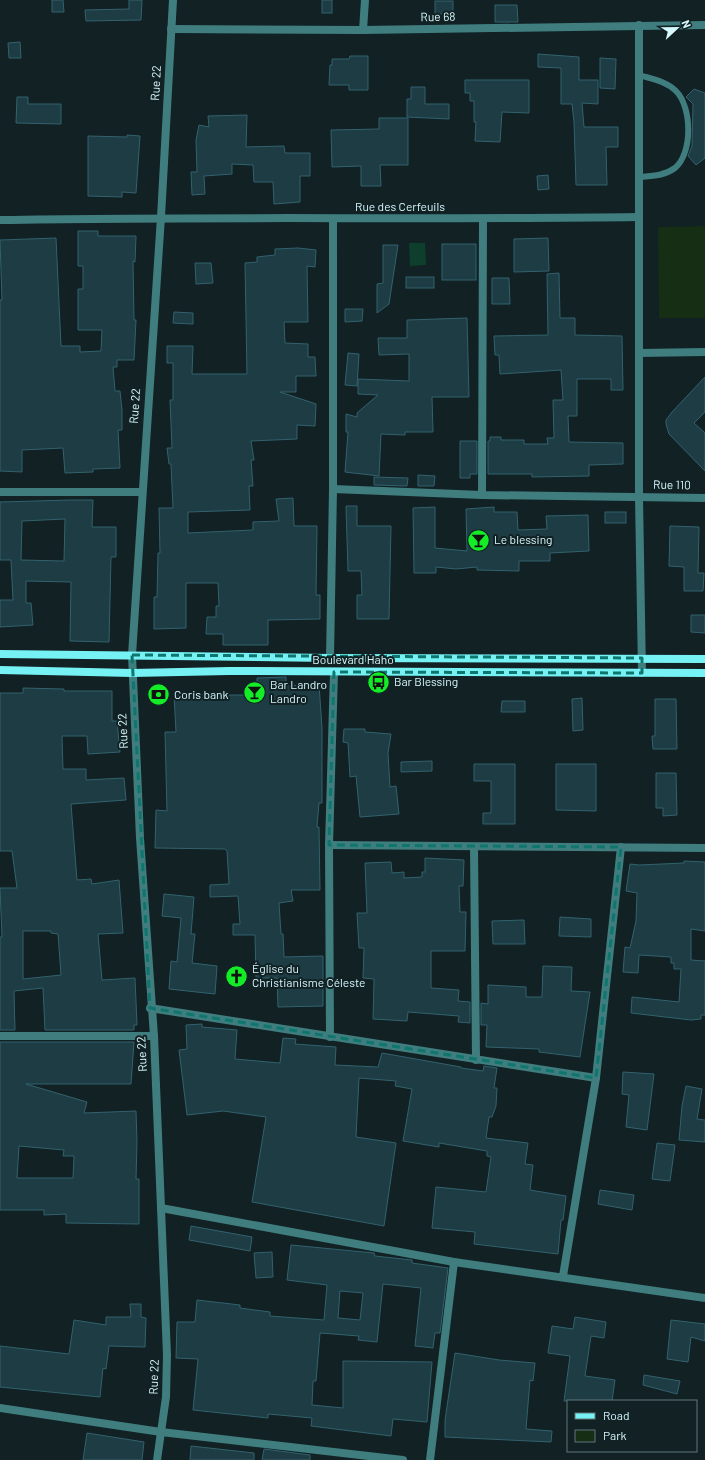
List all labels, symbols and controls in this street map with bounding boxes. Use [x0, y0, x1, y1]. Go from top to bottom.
north arrow [657, 8, 697, 48]
street label: Rue 68 [420, 9, 456, 23]
text: N [679, 18, 694, 30]
street label: Rue 22 [147, 65, 163, 101]
street label: Rue des Cerfeuils [355, 199, 445, 213]
street label: Rue 22 [126, 388, 142, 424]
street label: Rue 110 [653, 477, 691, 491]
bar icon: Le blessing [465, 527, 491, 553]
place label: Le blessing [494, 532, 553, 546]
street label: Boulevard Haho [312, 652, 394, 666]
bus stop icon: Bar Blessing [366, 669, 392, 695]
place label: Bar Blessing [394, 674, 458, 688]
place label: Bar Landro Landro [270, 677, 327, 705]
bar icon: Bar Landro Landro [241, 679, 267, 705]
bank icon: Coris bank [145, 682, 171, 708]
place label: Coris bank [174, 687, 229, 701]
street label: Rue 22 [114, 713, 130, 749]
place label: Église du Christianisme Céleste [252, 961, 366, 989]
church icon: Église du Christianisme Céleste [224, 963, 250, 989]
street label: Rue 22 [133, 1036, 149, 1072]
street label: Rue 22 [145, 1359, 161, 1395]
legend [567, 1400, 697, 1452]
text: Road [603, 1408, 630, 1422]
text: Park [603, 1428, 627, 1442]

